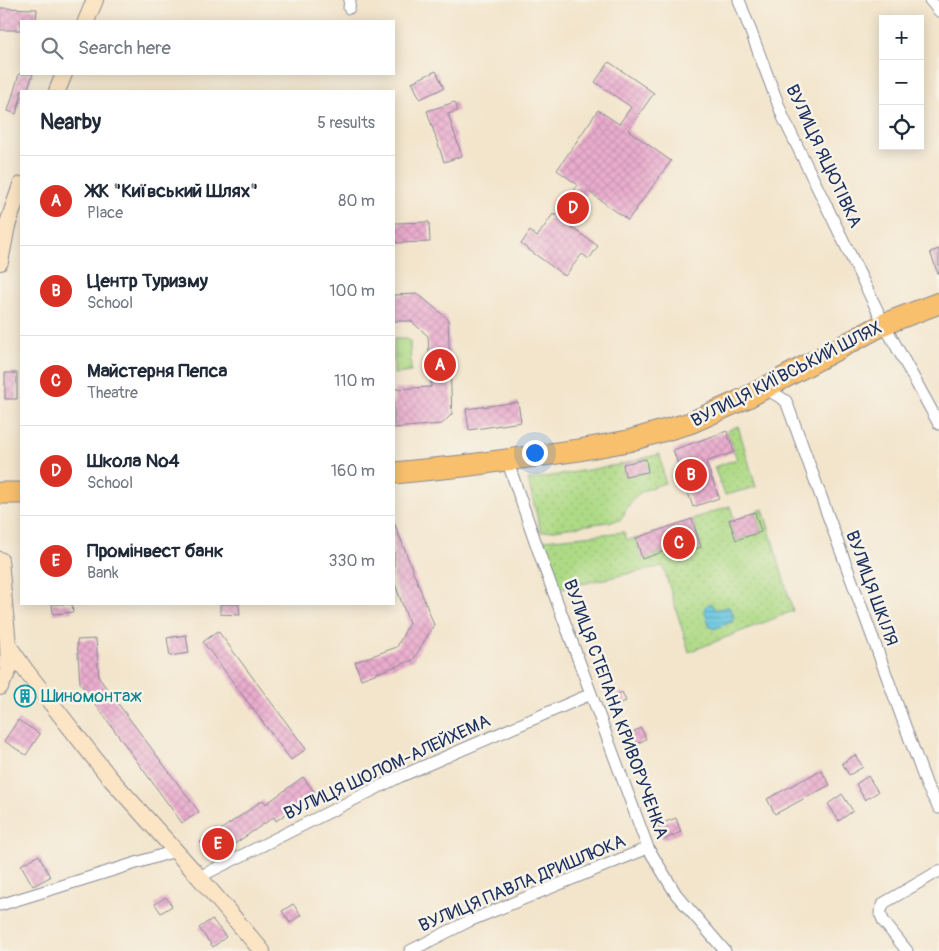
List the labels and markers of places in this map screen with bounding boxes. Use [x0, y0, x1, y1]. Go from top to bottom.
pin: D [557, 189, 589, 227]
pin: A [424, 346, 456, 384]
pin: B [675, 456, 707, 494]
pin: C [663, 524, 695, 562]
building icon: Шиномонтаж [13, 684, 37, 708]
place label: Шиномонтаж [41, 685, 142, 708]
pin: E [202, 825, 234, 863]

